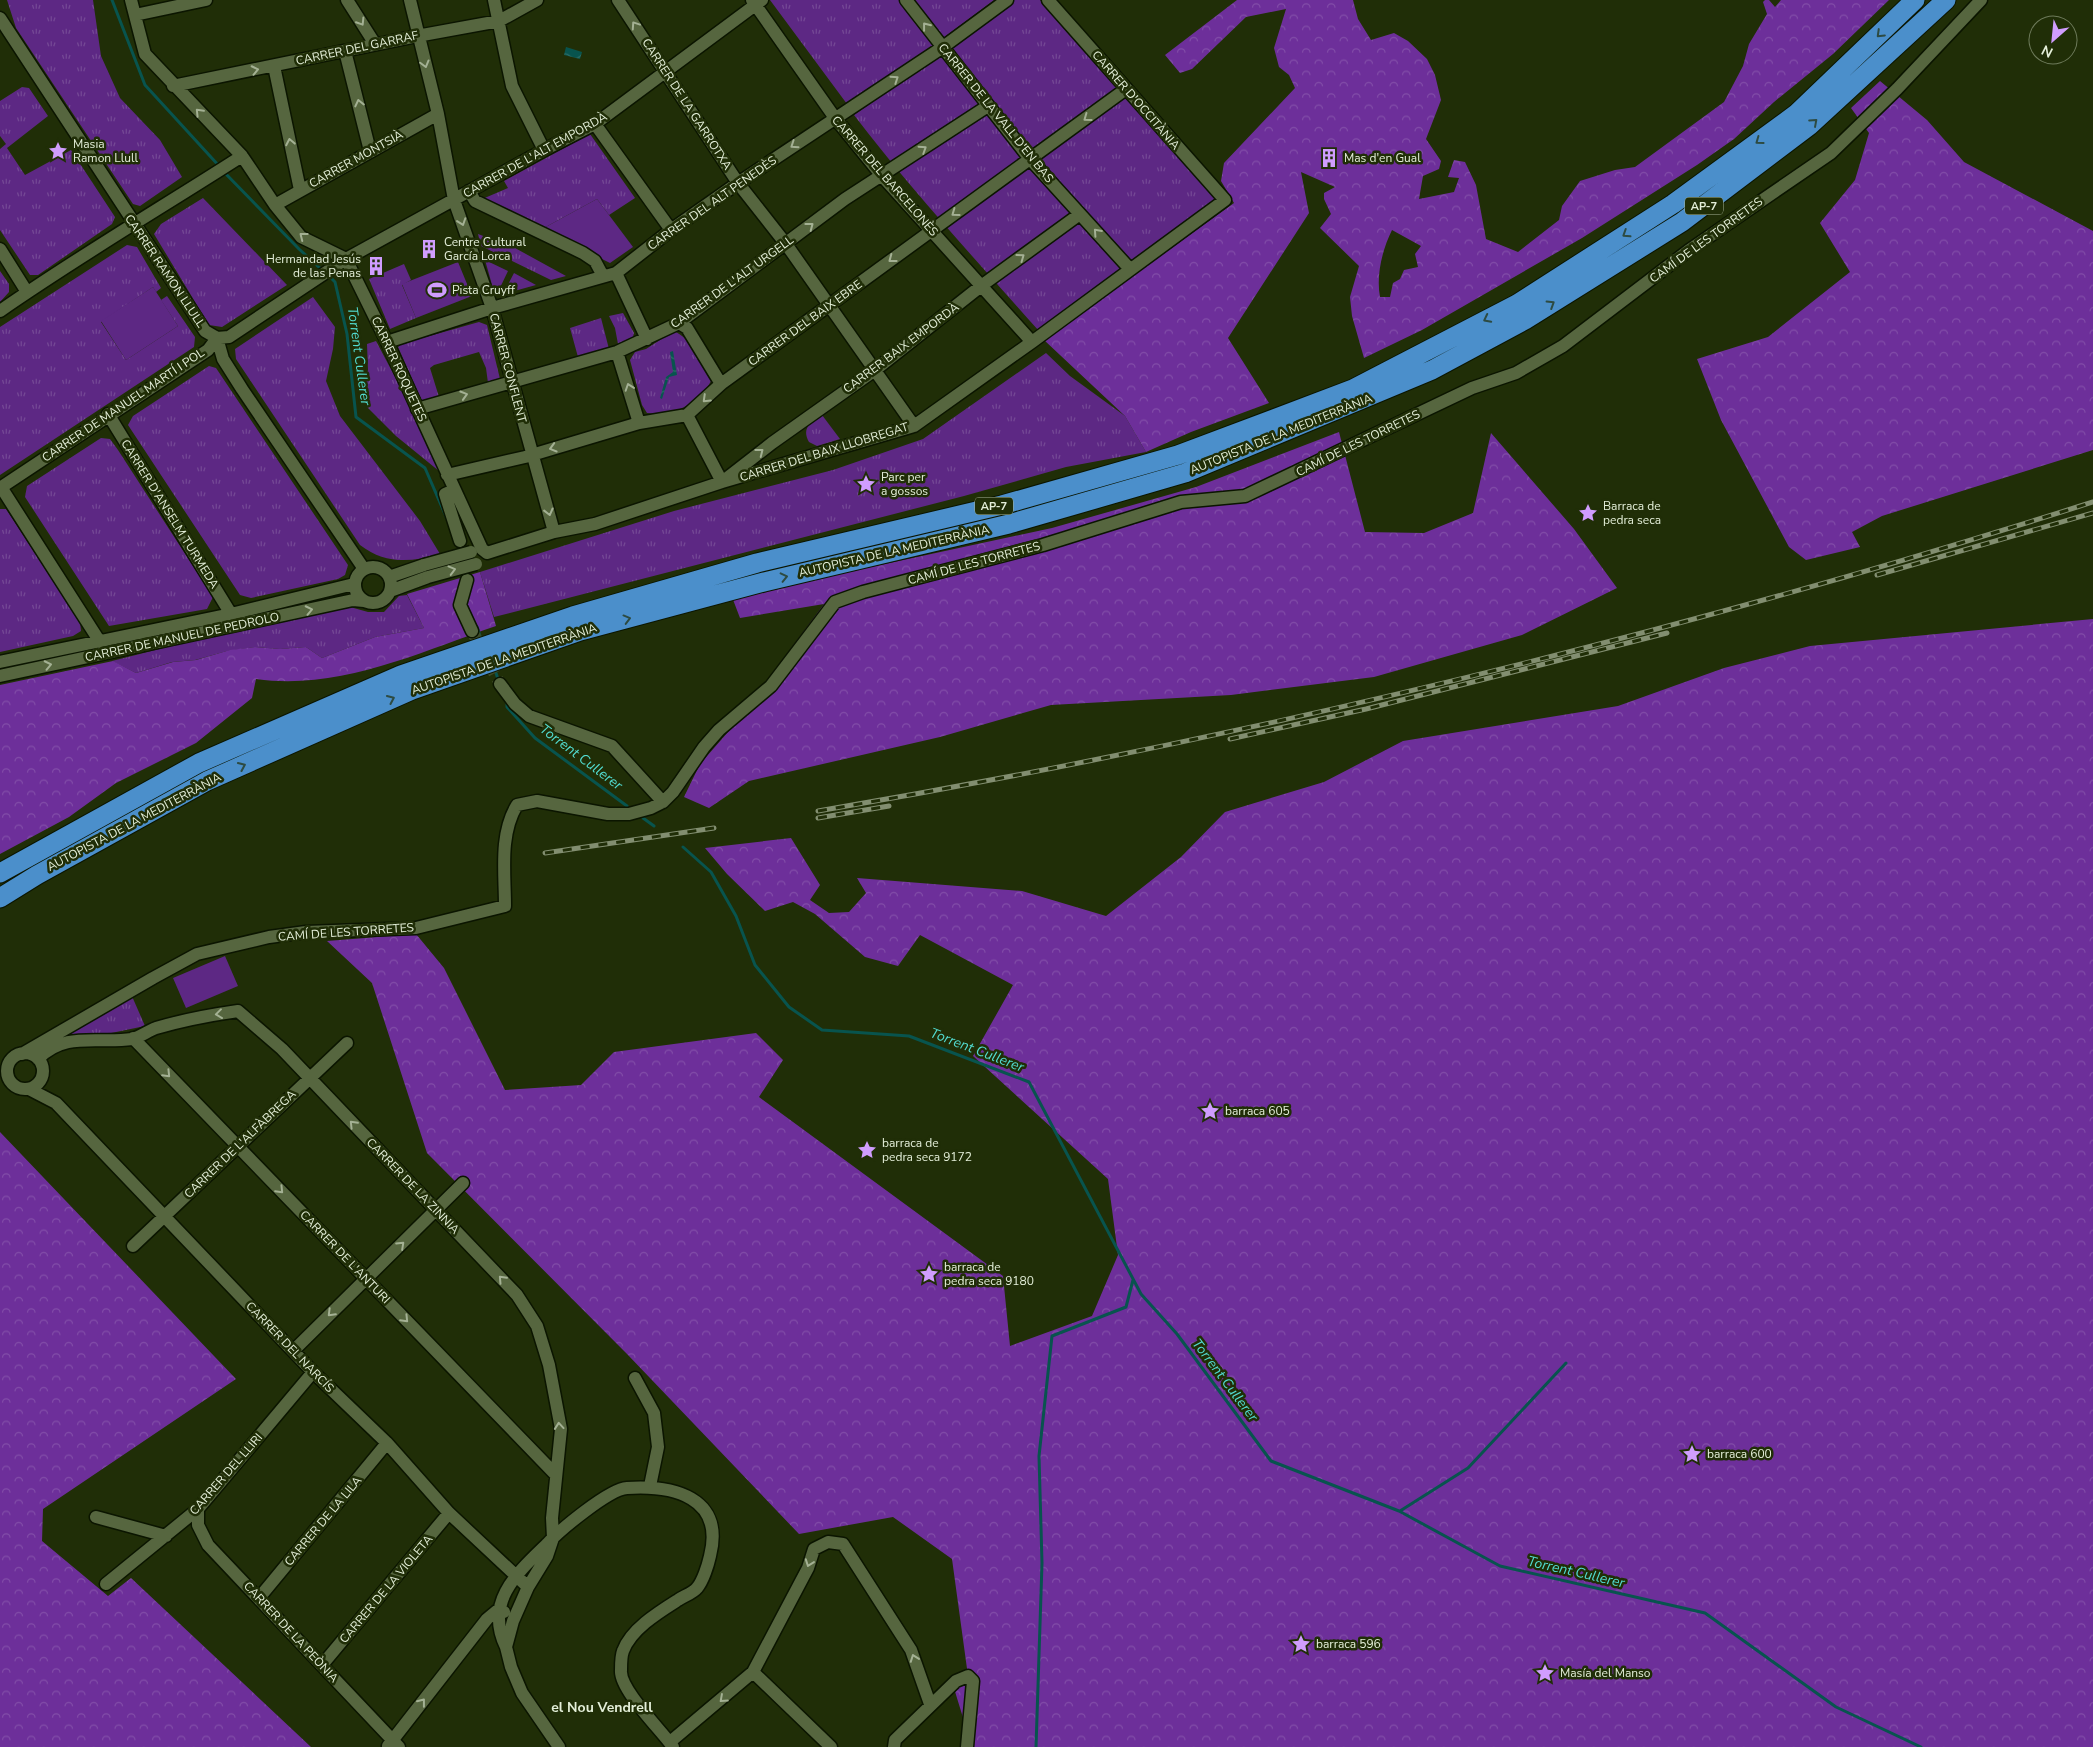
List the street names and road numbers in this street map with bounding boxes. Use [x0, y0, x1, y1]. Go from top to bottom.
street label: CARRER DEL GARRAF [294, 27, 420, 69]
street label: CARRER DE LA GARROTXA [638, 35, 736, 173]
street label: CARRER DE LA VALL D'EN BAS [935, 40, 1057, 186]
street label: CARRER D'OCCITÀNIA [1089, 47, 1184, 153]
street label: CARRER DE L'ALT EMPORDÀ [460, 109, 610, 201]
street label: CARRER DEL BARCELONÈS [828, 112, 942, 240]
street label: CARRER MONTSIÀ [306, 126, 406, 192]
street label: CARRER DEL ALT PENEDÈS [644, 152, 780, 254]
street label: CAMÍ DE LES TORRETES [1646, 194, 1766, 286]
road number: AP-7 [1685, 198, 1723, 215]
street label: CARRER RAMON LLULL [121, 211, 209, 331]
street label: CARRER DE L'ALT URGELL [667, 232, 797, 332]
street label: CARRER DEL BAIX EBRE [745, 276, 865, 370]
street label: CARRER BAIX EMPORDÀ [840, 299, 962, 397]
street label: CARRER CONFLENT [486, 311, 531, 425]
street label: CARRER ROQUETES [368, 314, 430, 424]
street label: CARRER DE MANUEL MARTÍ I POL [39, 344, 208, 465]
street label: AUTOPISTA DE LA MEDITERRÀNIA [1187, 390, 1375, 478]
street label: CAMÍ DE LES TORRETES [1293, 406, 1423, 480]
street label: CARRER DEL BAIX LLOBREGAT [738, 418, 911, 485]
street label: CARRER D'ANSELM TURMEDA [117, 436, 223, 592]
road number: AP-7 [975, 498, 1013, 514]
street label: AUTOPISTA DE LA MEDITERRÀNIA [797, 521, 991, 581]
street label: CAMÍ DE LES TORRETES [906, 538, 1042, 588]
street label: CARRER DE MANUEL DE PEDROLO [84, 609, 280, 665]
street label: AUTOPISTA DE LA MEDITERRÀNIA [409, 620, 599, 698]
street label: AUTOPISTA DE LA MEDITERRÀNIA [44, 769, 224, 875]
street label: CAMÍ DE LES TORRETES [278, 919, 414, 945]
street label: CARRER DE L'ALFÀBREGA [181, 1086, 299, 1202]
street label: CARRER DE LA ZINNIA [363, 1135, 463, 1238]
street label: CARRER DE L'ANTURI [296, 1207, 394, 1307]
street label: CARRER DEL NARCÍS [242, 1298, 338, 1396]
street label: CARRER DEL LLIRI [186, 1430, 266, 1518]
street label: CARRER DE LA LILA [281, 1473, 365, 1569]
street label: CARRER DE LA VIOLETA [336, 1531, 436, 1647]
street label: CARRER DE LA PEÒNIA [240, 1578, 342, 1686]

